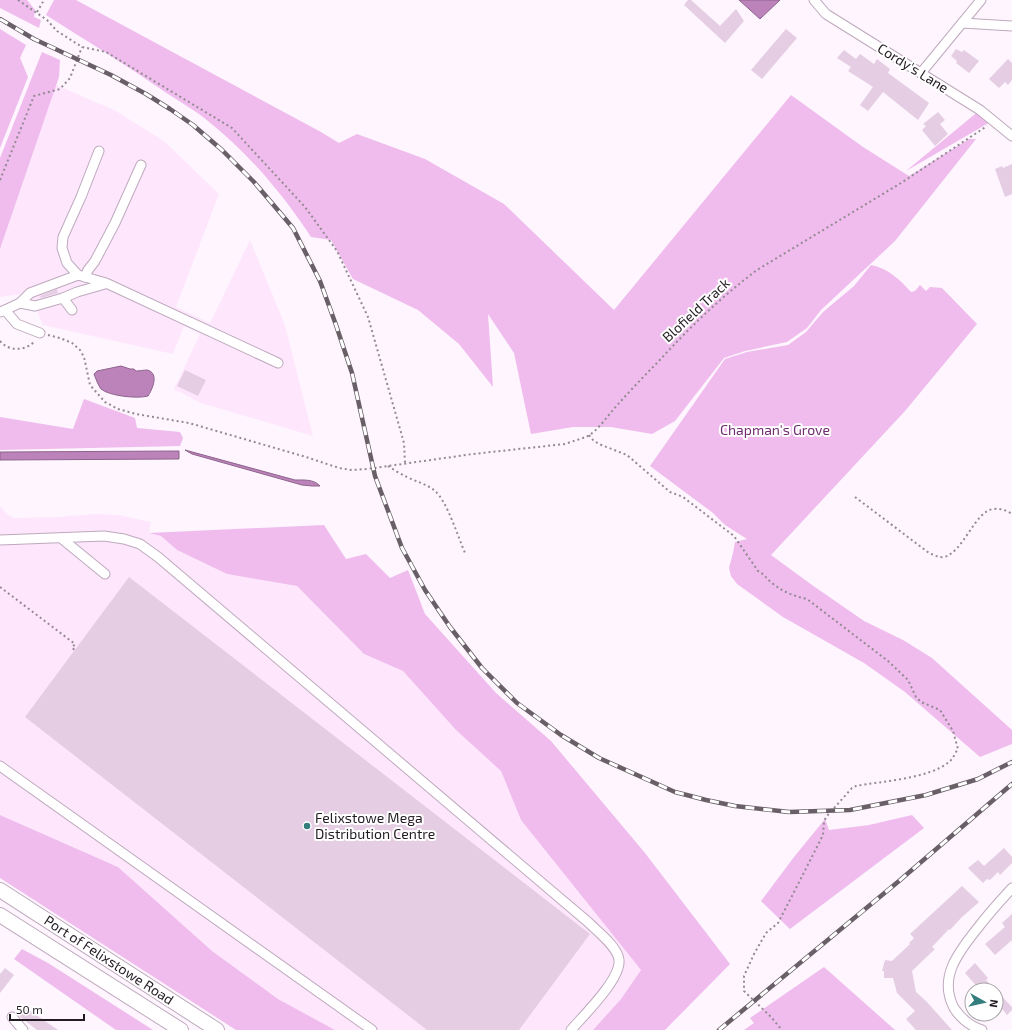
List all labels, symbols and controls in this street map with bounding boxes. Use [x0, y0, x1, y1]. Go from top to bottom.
street label: Cordy's Lane [875, 39, 952, 96]
street label: Blofield Track [658, 274, 733, 345]
park label: Chapman's Grove [720, 421, 830, 438]
place label: Felixstowe Mega Distribution Centre [315, 809, 435, 842]
marker: Felixstowe Mega Distribution Centre [302, 821, 312, 831]
street label: Port of Felixstowe Road [41, 911, 177, 1008]
north arrow [964, 982, 1004, 1022]
scale bar [10, 996, 84, 1022]
text: N [987, 999, 1001, 1008]
text: 50 m [16, 1002, 43, 1016]

